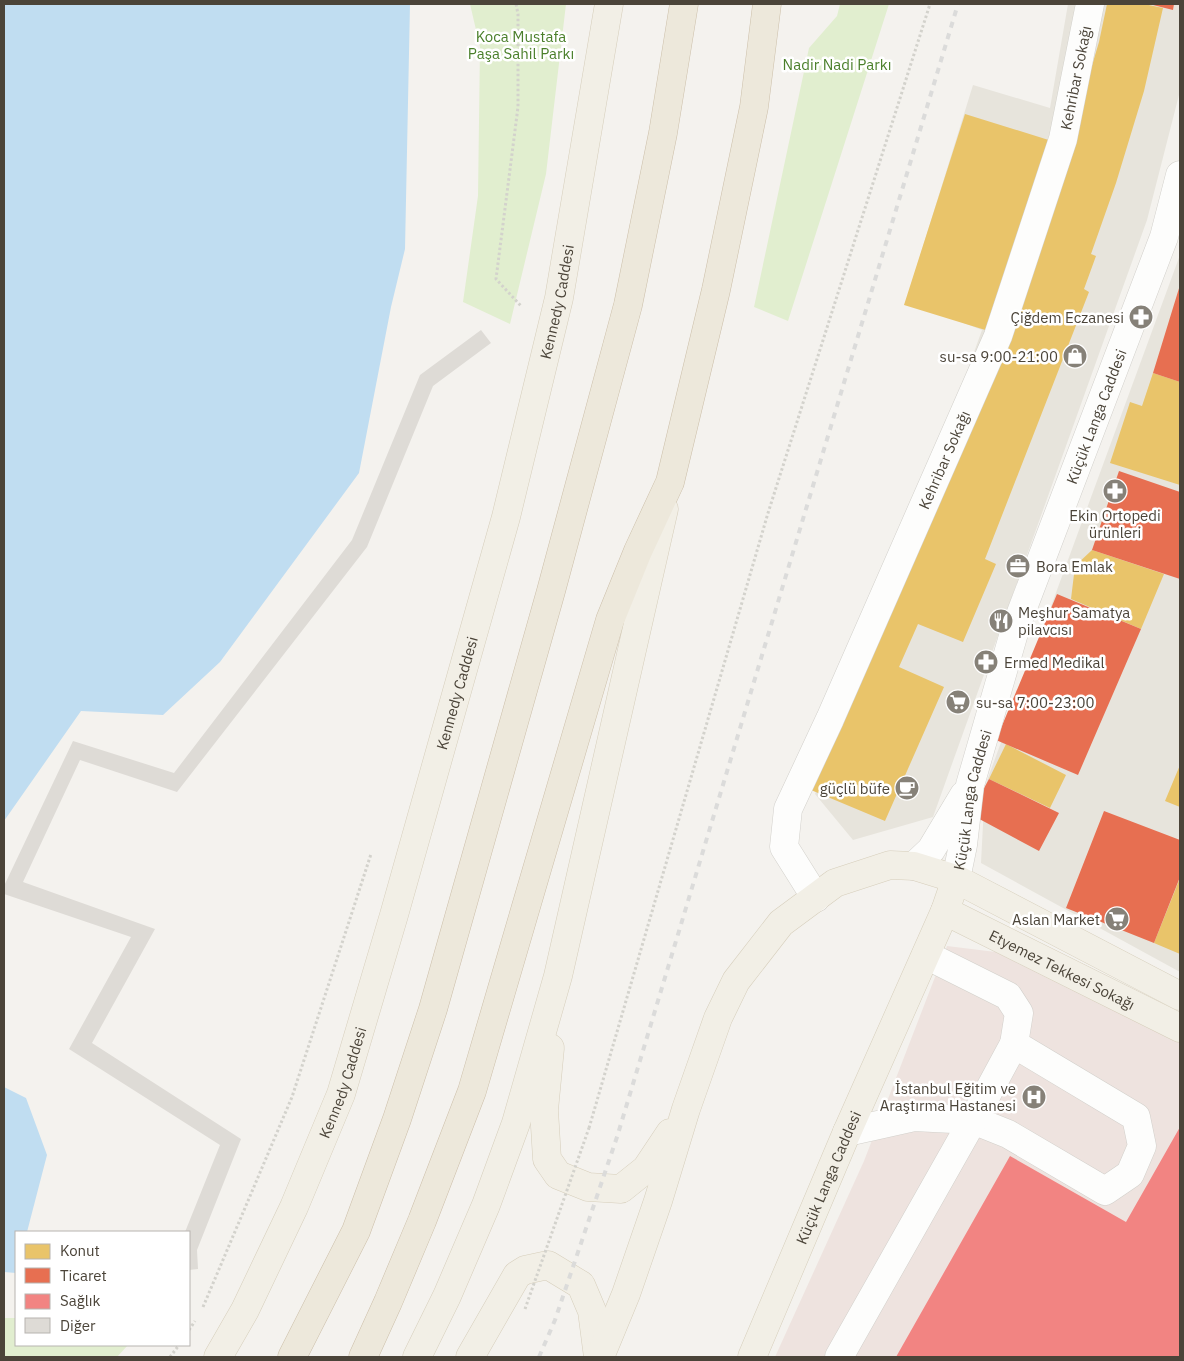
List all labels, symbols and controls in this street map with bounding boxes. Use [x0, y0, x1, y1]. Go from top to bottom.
street label: Kehribar Sokağı [1056, 24, 1095, 131]
park label: Koca Mustafa Paşa Sahil Parkı [468, 27, 574, 63]
park label: Nadir Nadi Parkı [783, 55, 891, 74]
street label: Kennedy Caddesi [535, 243, 577, 361]
pharmacy icon: Çiğdem Eczanesi [1128, 304, 1154, 330]
place label: Çiğdem Eczanesi [1011, 308, 1124, 327]
shop icon: su-sa 9:00-21:00 [1062, 343, 1088, 369]
street label: Küçük Langa Caddesi [1061, 346, 1130, 487]
place label: su-sa 9:00-21:00 [940, 347, 1058, 366]
street label: Kehribar Sokağı [914, 407, 974, 512]
pharmacy icon: Ekin Ortopedi ürünleri [1102, 478, 1128, 504]
place label: Ekin Ortopedi ürünleri [1069, 506, 1161, 542]
office icon: Bora Emlak [1005, 553, 1031, 579]
place label: Bora Emlak [1036, 557, 1113, 576]
place label: Meşhur Samatya pilavcısı [1018, 603, 1130, 639]
restaurant icon: Meşhur Samatya pilavcısı [988, 608, 1014, 634]
street label: Kennedy Caddesi [432, 634, 481, 752]
pharmacy icon: Ermed Medikal [973, 649, 999, 675]
place label: Ermed Medikal [1004, 653, 1105, 672]
supermarket icon: su-sa 7:00-23:00 [945, 689, 971, 715]
place label: su-sa 7:00-23:00 [976, 693, 1094, 712]
street label: Küçük Langa Caddesi [949, 727, 995, 872]
cafe icon: güçlü büfe [894, 775, 920, 801]
place label: güçlü büfe [820, 779, 890, 798]
supermarket icon: Aslan Market [1104, 906, 1130, 932]
place label: Aslan Market [1012, 910, 1100, 929]
street label: Etyemez Tekkesi Sokağı [986, 925, 1138, 1014]
street label: Kennedy Caddesi [314, 1025, 370, 1141]
place label: İstanbul Eğitim ve Araştırma Hastanesi [880, 1079, 1016, 1115]
hospital icon: İstanbul Eğitim ve Araştırma Hastanesi [1021, 1084, 1047, 1110]
street label: Küçük Langa Caddesi [791, 1108, 865, 1247]
legend [15, 1231, 190, 1346]
text: Konut [60, 1241, 100, 1260]
text: Ticaret [60, 1266, 107, 1285]
text: Sağlık [60, 1291, 101, 1310]
text: Diğer [60, 1316, 96, 1335]

